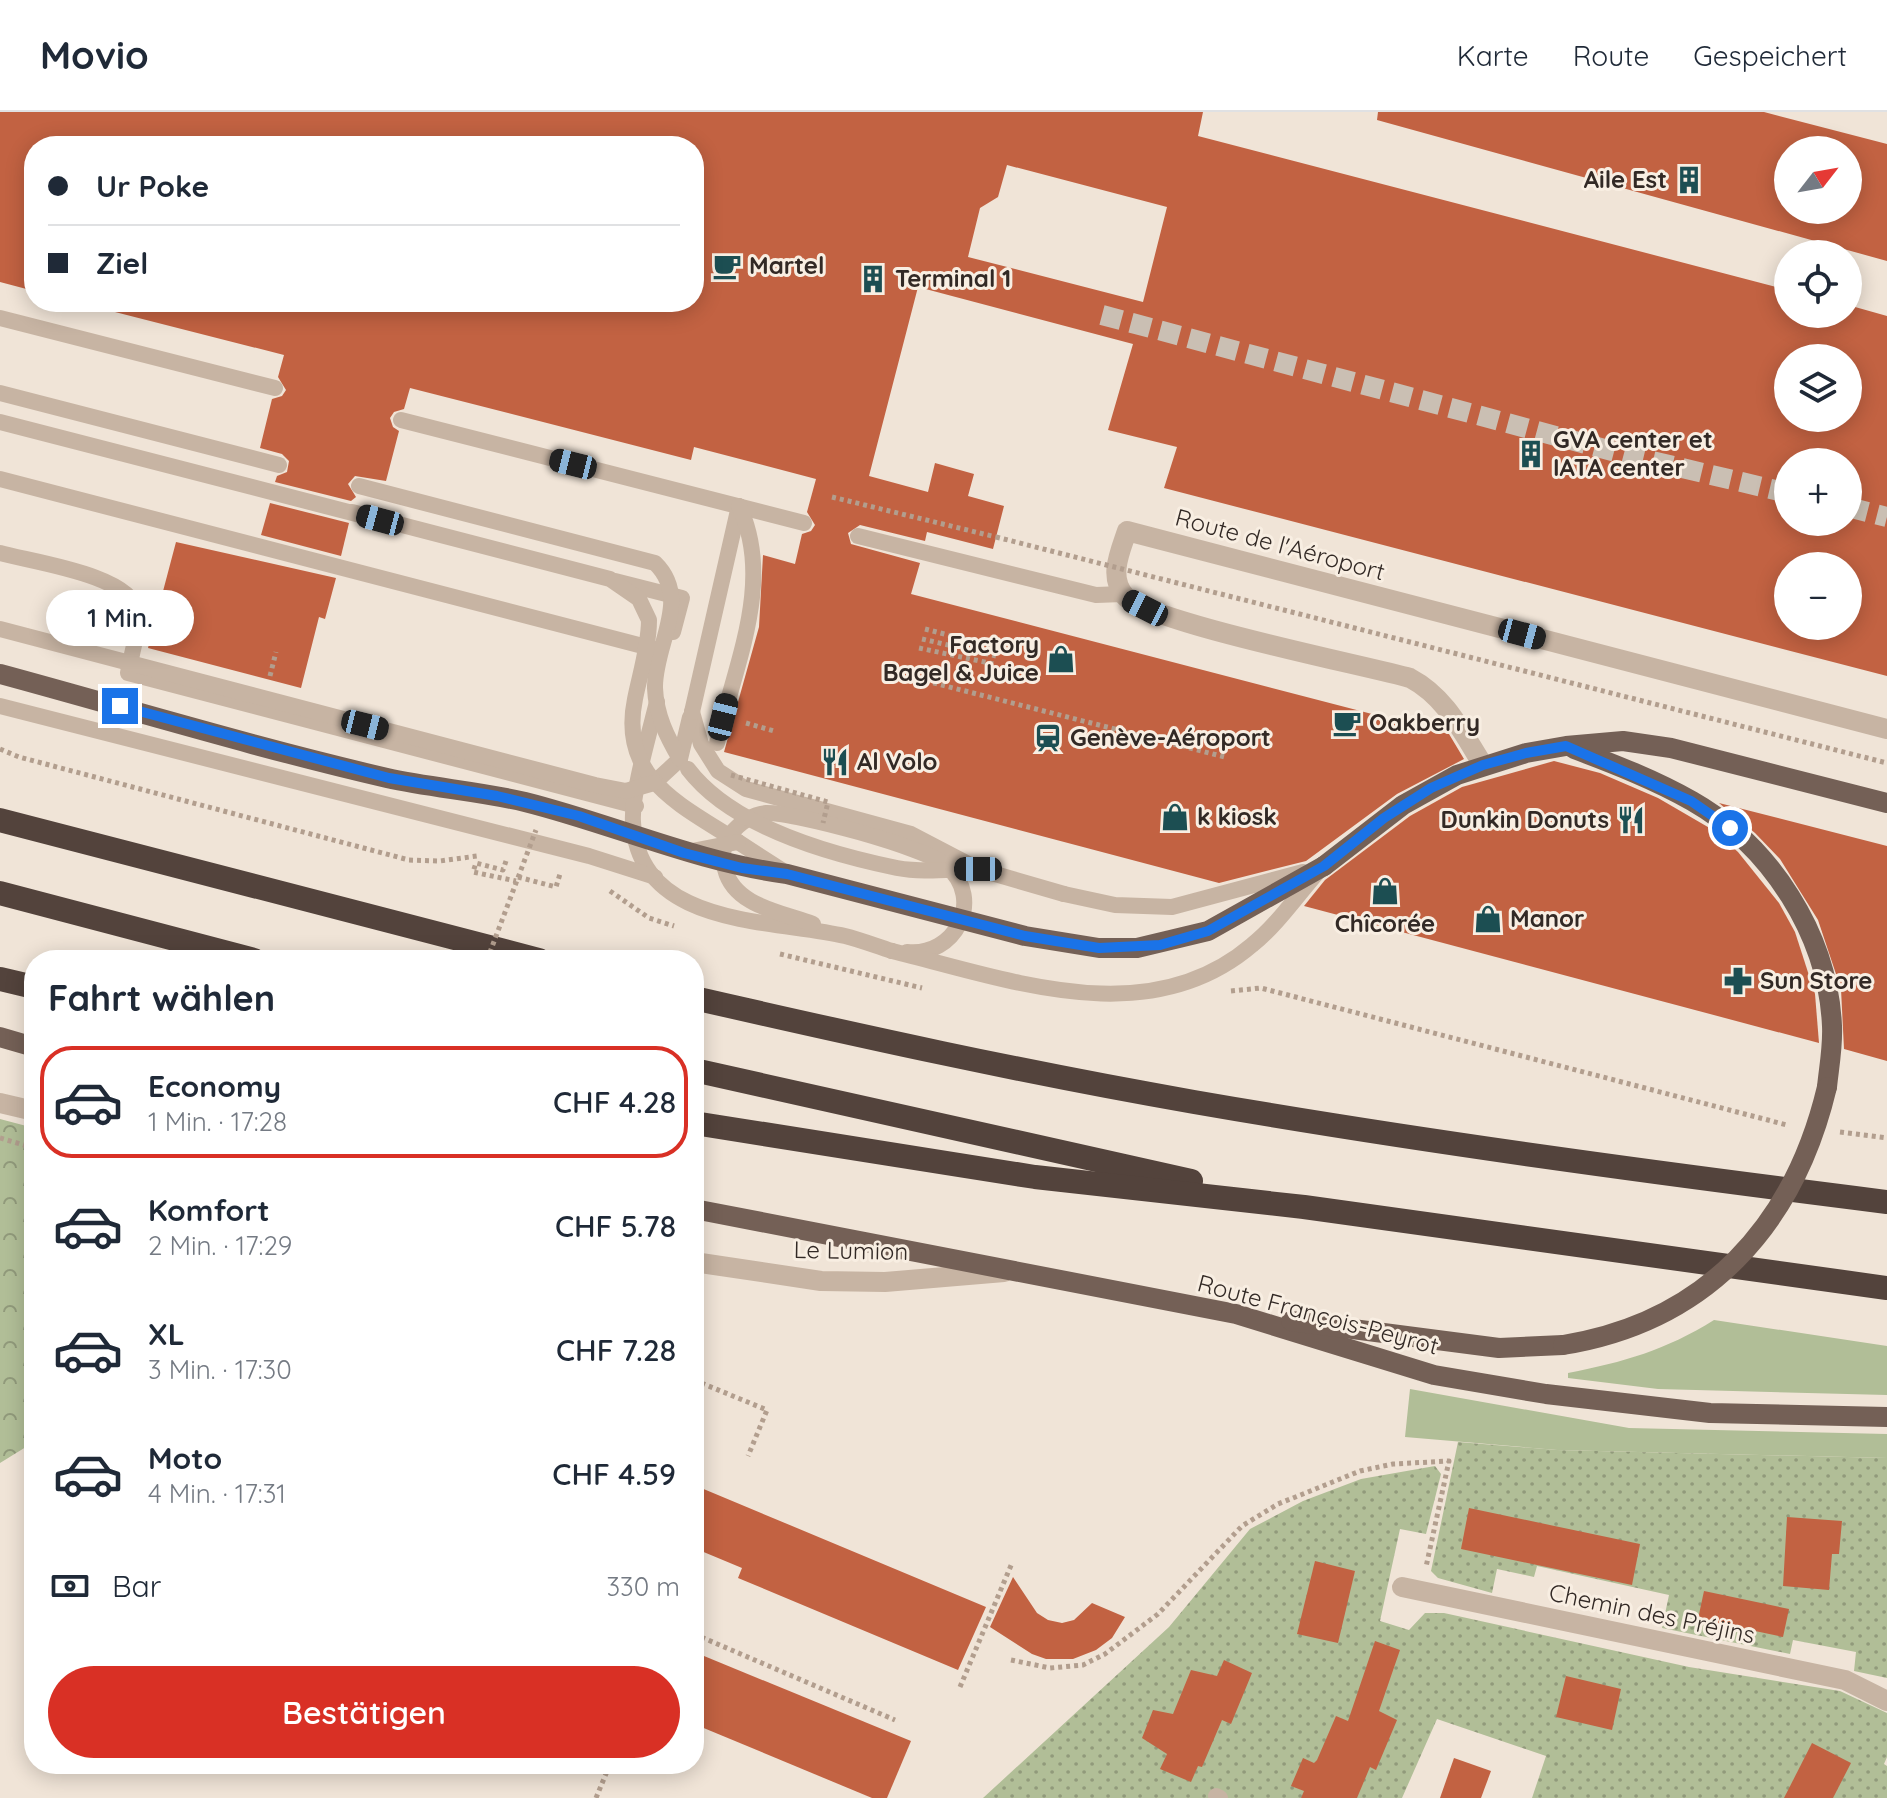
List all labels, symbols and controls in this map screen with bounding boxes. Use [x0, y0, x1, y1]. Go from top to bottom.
text: Movio [40, 31, 149, 79]
text: Karte [1457, 38, 1529, 73]
text: Route [1573, 38, 1649, 73]
text: Gespeichert [1693, 38, 1847, 73]
north arrow [1774, 136, 1862, 224]
map controls [1774, 136, 1862, 640]
place label: Aile Est [1584, 164, 1667, 194]
building icon: Aile Est [1674, 165, 1704, 195]
text: Ur Poke [96, 167, 209, 205]
button: locate [1774, 240, 1862, 328]
text: Ziel [96, 244, 148, 282]
place label: Martel [749, 250, 824, 280]
cafe icon: Martel [712, 251, 742, 281]
place label: Terminal 1 [895, 263, 1011, 293]
building icon: Terminal 1 [858, 264, 888, 294]
button: layers [1774, 344, 1862, 432]
place label: GVA center et IATA center [1553, 424, 1713, 482]
building icon: GVA center et IATA center [1516, 439, 1546, 469]
car [547, 447, 599, 481]
button: + [1774, 448, 1862, 536]
car [354, 502, 406, 538]
street label: Route de l'Aéroport [1172, 502, 1388, 586]
button: − [1774, 552, 1862, 640]
car [1118, 586, 1172, 630]
callout: 1 Min. [46, 590, 194, 646]
text: 1 Min. [87, 601, 153, 634]
car [1496, 616, 1548, 652]
place label: Factory Bagel & Juice [883, 629, 1039, 687]
shop icon: Factory Bagel & Juice [1046, 644, 1076, 674]
route end [102, 688, 138, 724]
car [706, 691, 740, 743]
place label: Oakberry [1369, 707, 1480, 737]
car [339, 708, 391, 742]
cafe icon: Oakberry [1332, 708, 1362, 738]
place label: Genève-Aéroport [1070, 722, 1271, 752]
station icon: Genève-Aéroport [1033, 723, 1063, 753]
place label: Al Volo [857, 746, 937, 776]
restaurant icon: Al Volo [820, 747, 850, 777]
place label: k kiosk [1197, 801, 1277, 831]
shop icon: k kiosk [1160, 802, 1190, 832]
place label: Dunkin Donuts [1441, 804, 1609, 834]
restaurant icon: Dunkin Donuts [1616, 805, 1646, 835]
route start [1712, 810, 1748, 846]
car [954, 857, 1002, 881]
shop icon: Chîcorée [1370, 876, 1400, 906]
place label: Manor [1510, 903, 1584, 933]
shop icon: Manor [1473, 904, 1503, 934]
place label: Chîcorée [1335, 908, 1435, 938]
place label: Sun Store [1760, 965, 1873, 995]
pharmacy icon: Sun Store [1723, 966, 1753, 996]
text: Fahrt wählen [48, 975, 275, 1020]
icon: car [52, 1066, 124, 1138]
text: Economy [148, 1067, 281, 1105]
text: CHF 4.28 [553, 1083, 676, 1121]
text: 1 Min. · 17:28 [148, 1105, 287, 1138]
icon: car [52, 1190, 124, 1262]
text: Komfort [148, 1191, 270, 1229]
text: CHF 5.78 [555, 1207, 676, 1245]
text: 2 Min. · 17:29 [148, 1229, 292, 1262]
street label: Le Lumion [793, 1234, 909, 1266]
street label: Route François-Peyrot [1195, 1267, 1442, 1361]
icon: car [52, 1314, 124, 1386]
text: XL [148, 1315, 185, 1353]
text: CHF 7.28 [556, 1331, 676, 1369]
text: 3 Min. · 17:30 [148, 1353, 292, 1386]
icon: car [52, 1438, 124, 1510]
text: Moto [148, 1439, 222, 1477]
text: CHF 4.59 [552, 1455, 676, 1493]
text: 4 Min. · 17:31 [148, 1477, 286, 1510]
icon: cash [48, 1564, 92, 1608]
text: Bar [112, 1567, 161, 1605]
text: 330 m [606, 1570, 680, 1603]
street label: Chemin des Préjins [1547, 1577, 1758, 1649]
button: Bestätigen [48, 1666, 680, 1758]

